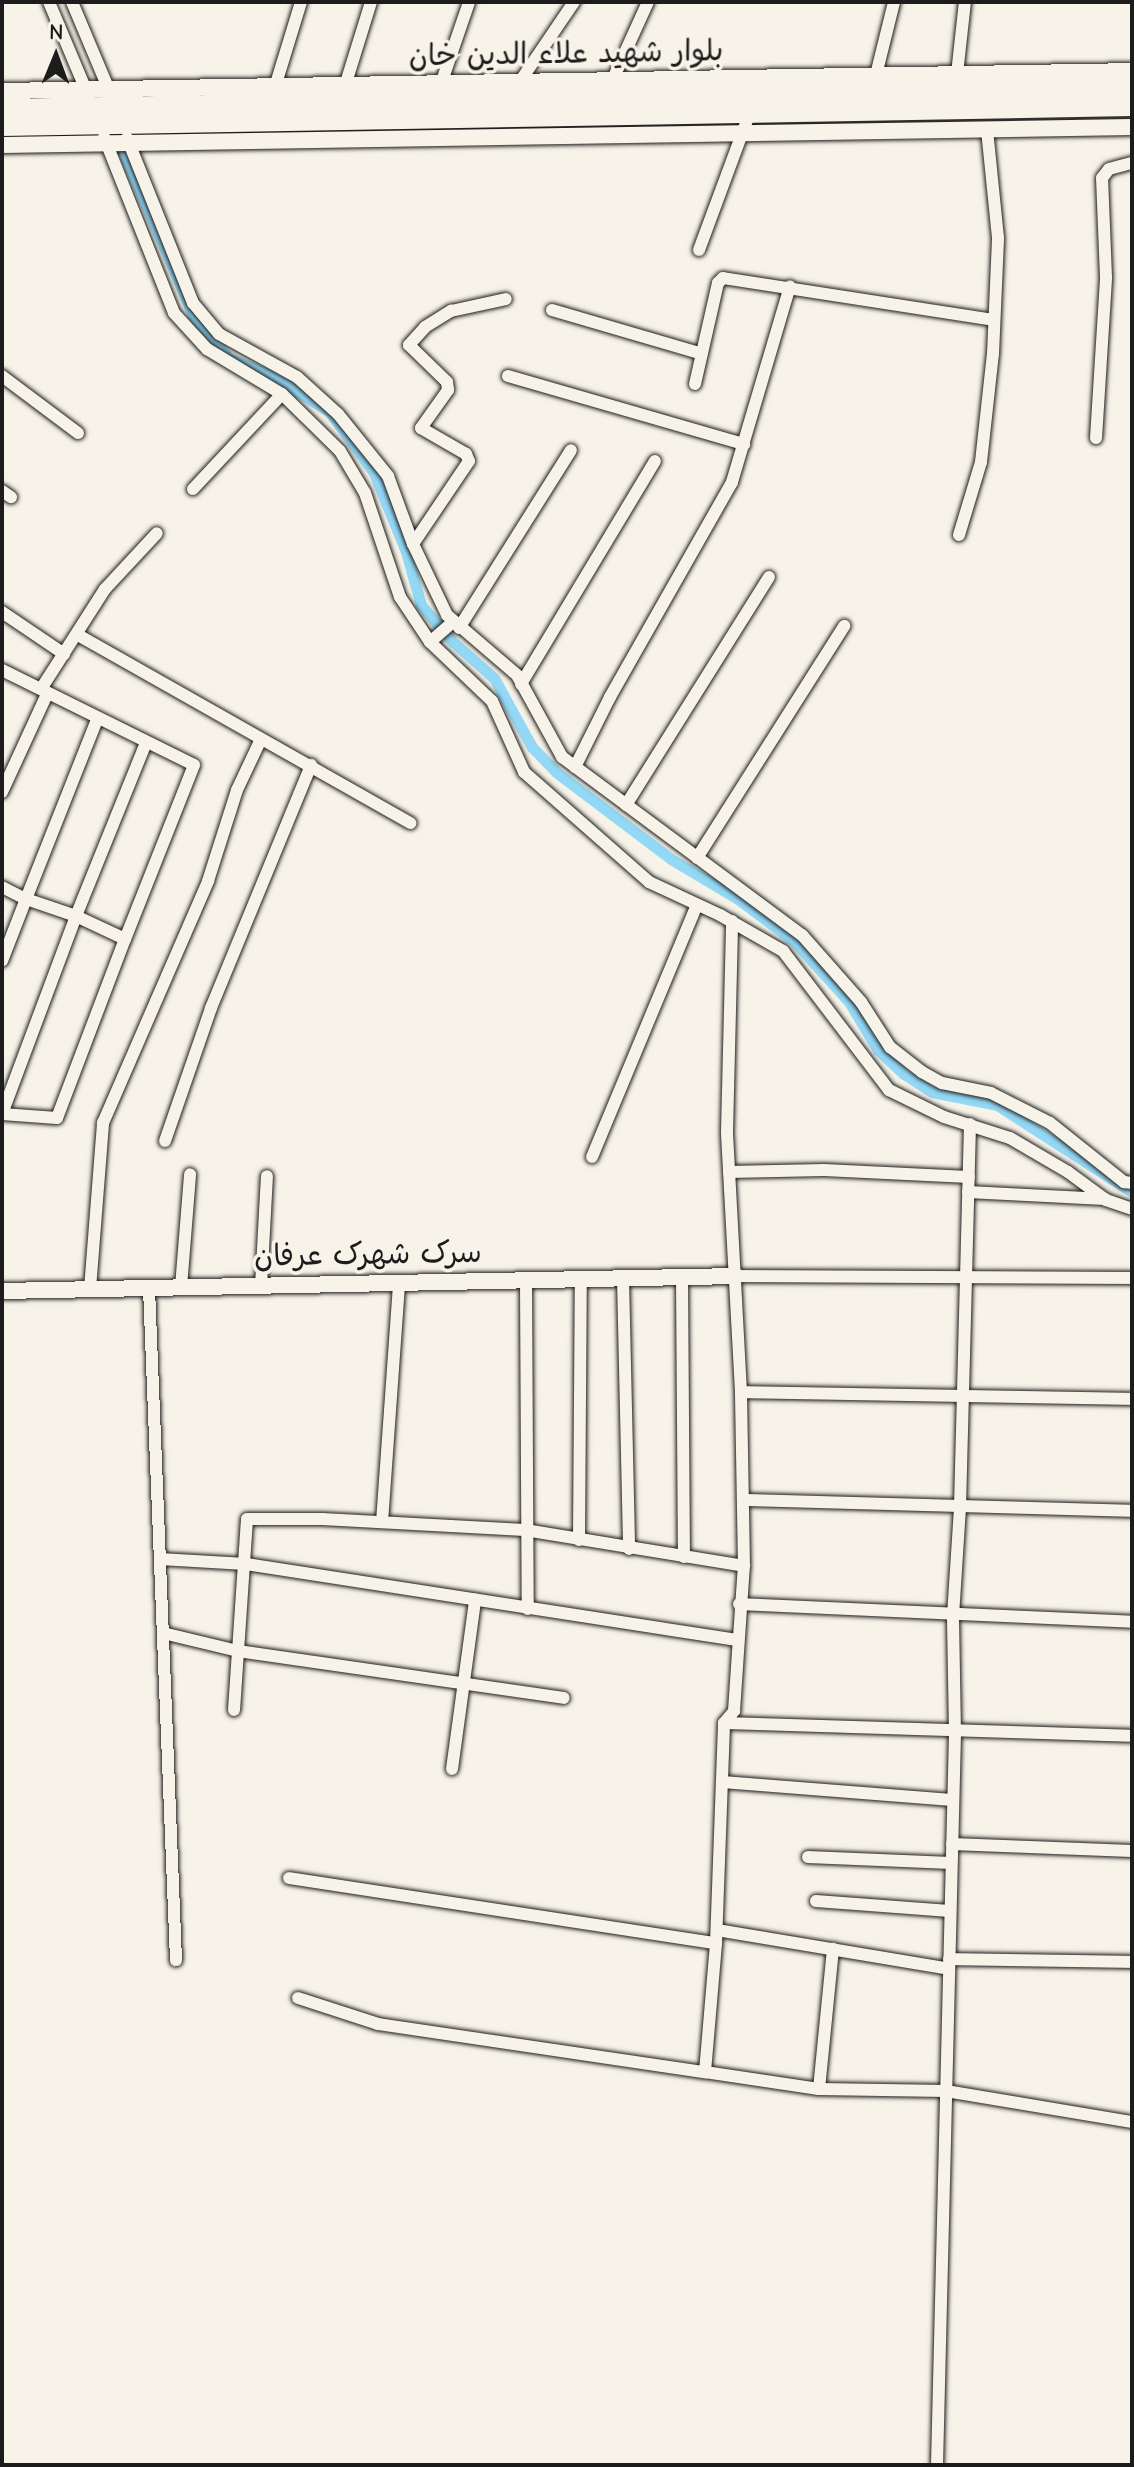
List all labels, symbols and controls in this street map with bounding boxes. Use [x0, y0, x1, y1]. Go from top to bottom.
north arrow [16, 16, 96, 96]
text: N [49, 19, 64, 45]
street label: بلوار شهید علاء الدین خان [408, 33, 724, 75]
street label: سرک شهرک عرفان [254, 1235, 482, 1275]

